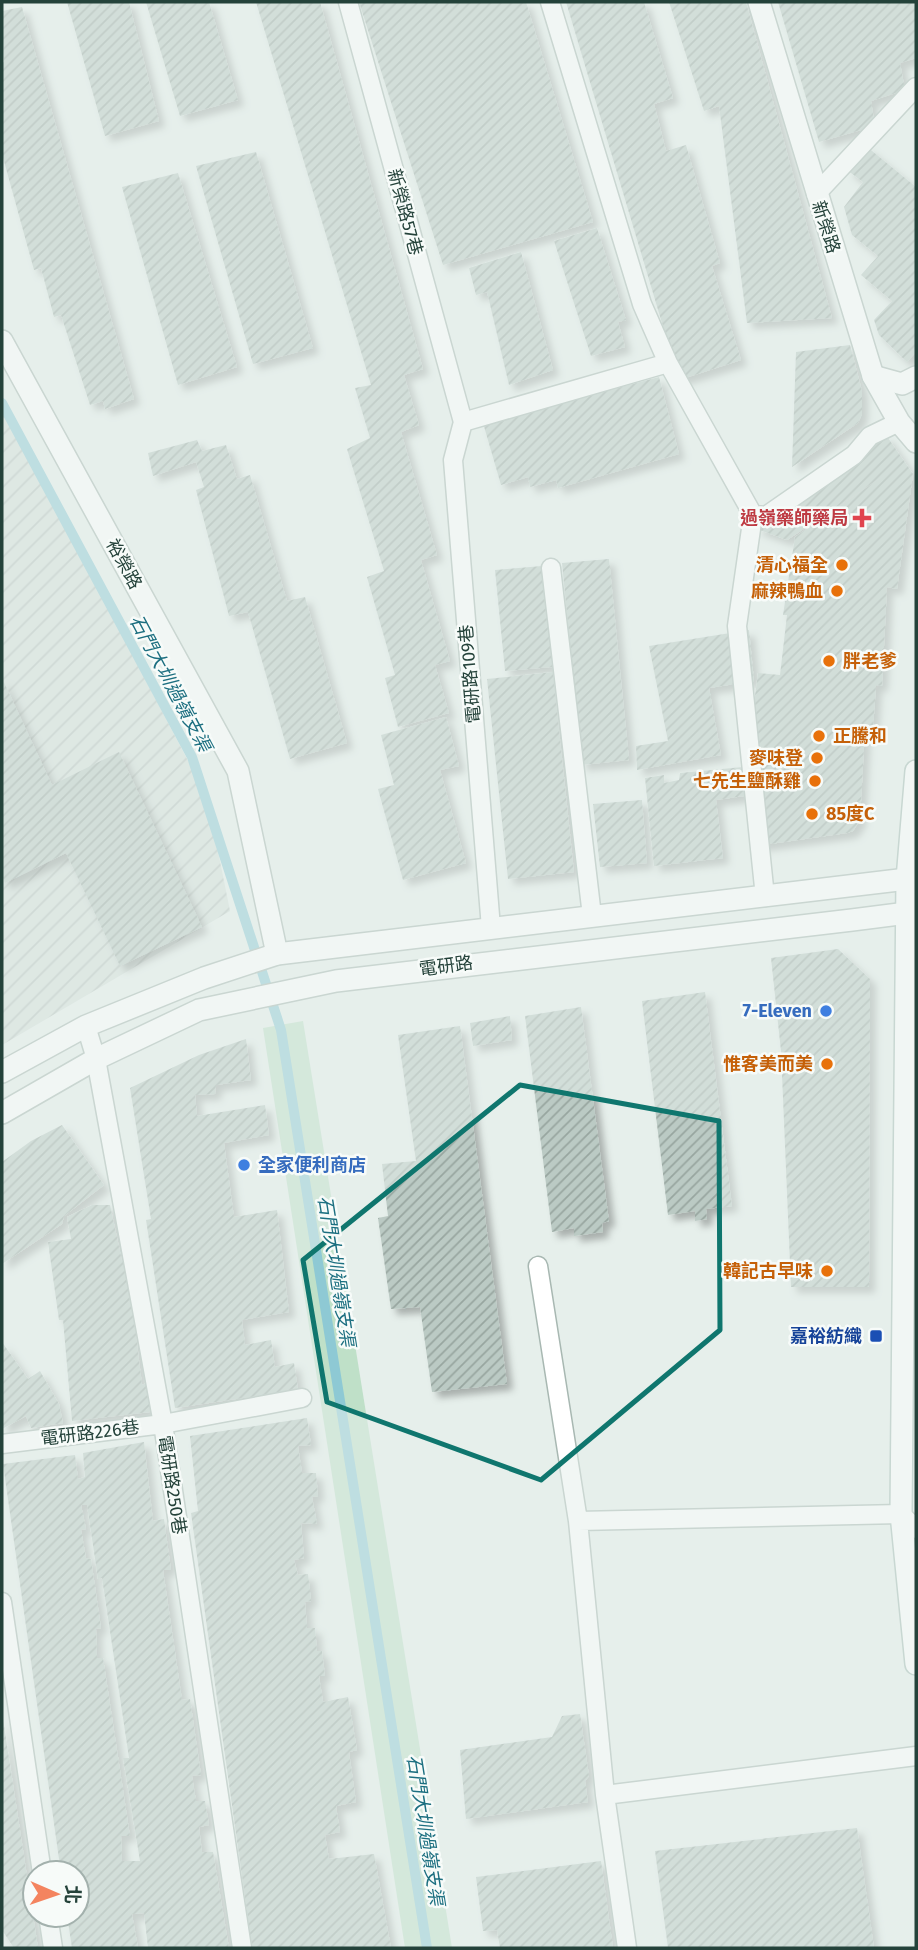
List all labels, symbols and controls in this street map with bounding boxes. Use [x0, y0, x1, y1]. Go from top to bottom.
street label: 新榮路57巷 [383, 166, 427, 258]
street label: 新榮路 [807, 198, 845, 256]
place label: 過嶺藥師藥局 [740, 507, 848, 529]
marker: 過嶺藥師藥局 [854, 510, 870, 526]
street label: 裕榮路 [101, 535, 147, 593]
place label: 清心福全 [756, 554, 828, 576]
marker: 清心福全 [834, 557, 850, 573]
place label: 麻辣鴨血 [751, 580, 823, 602]
marker: 麻辣鴨血 [829, 583, 845, 599]
water label: 石門大圳過嶺支渠 [125, 611, 218, 758]
street label: 電研路109巷 [455, 624, 485, 724]
place label: 胖老爹 [843, 650, 897, 672]
marker: 胖老爹 [821, 653, 837, 669]
place label: 正騰和 [833, 725, 887, 747]
marker: 正騰和 [811, 728, 827, 744]
place label: 麥味登 [749, 747, 803, 769]
marker: 麥味登 [809, 750, 825, 766]
place label: 七先生鹽酥雞 [693, 770, 801, 792]
marker: 七先生鹽酥雞 [807, 773, 823, 789]
place label: 85度C [826, 803, 875, 825]
marker: 85度C [804, 806, 820, 822]
street label: 電研路 [418, 951, 474, 981]
place label: 7-Eleven [742, 1000, 812, 1022]
marker: 7-Eleven [818, 1003, 834, 1019]
place label: 惟客美而美 [723, 1053, 813, 1075]
marker: 惟客美而美 [819, 1056, 835, 1072]
place label: 全家便利商店 [258, 1154, 366, 1176]
marker: 全家便利商店 [236, 1157, 252, 1173]
water label: 石門大圳過嶺支渠 [313, 1194, 360, 1351]
place label: 韓記古早味 [723, 1260, 813, 1282]
marker: 韓記古早味 [819, 1263, 835, 1279]
place label: 嘉裕紡織 [790, 1325, 862, 1347]
marker: 嘉裕紡織 [868, 1328, 884, 1344]
street label: 電研路226巷 [39, 1416, 141, 1450]
street label: 電研路250巷 [153, 1434, 191, 1536]
water label: 石門大圳過嶺支渠 [402, 1753, 449, 1910]
north arrow [21, 1859, 91, 1929]
text: 北 [61, 1885, 84, 1904]

